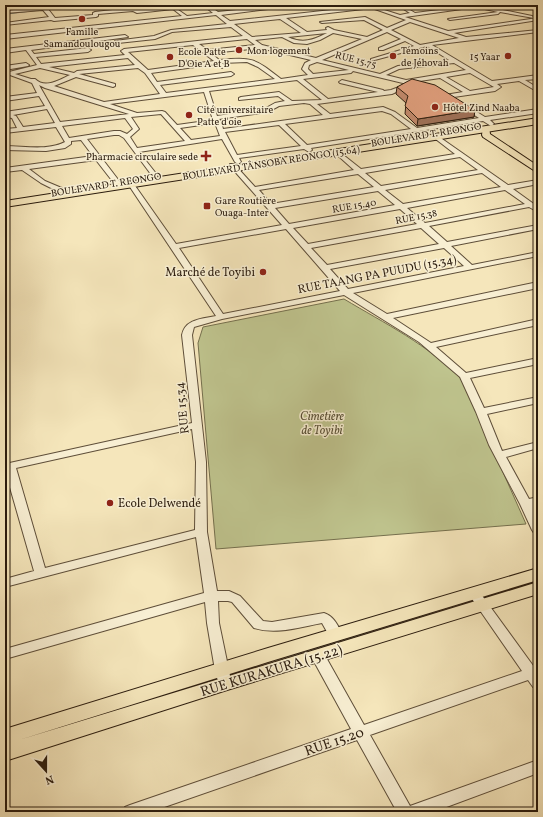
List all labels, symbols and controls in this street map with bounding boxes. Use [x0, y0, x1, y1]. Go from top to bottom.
marker: Famille Samandoulougou [77, 14, 87, 24]
place label: Famille Samandoulougou [44, 25, 121, 51]
place label: Mon logement [247, 44, 311, 58]
place label: Témoins de Jéhovah [401, 44, 449, 70]
place label: Ecole Patte D'Oie A et B [178, 45, 230, 71]
marker: Mon logement [234, 45, 244, 55]
street label: RUE 15.75 [334, 48, 378, 72]
place label: 15 Yaar [470, 50, 500, 64]
marker: Témoins de Jéhovah [388, 51, 398, 61]
marker: 15 Yaar [503, 51, 513, 61]
marker: Ecole Patte D'Oie A et B [165, 52, 175, 62]
place label: Hôtel Zind Naaba [443, 101, 520, 115]
marker: Hôtel Zind Naaba [430, 102, 440, 112]
place label: Cité universitaire Patte d'oie [197, 103, 273, 129]
marker: Cité universitaire Patte d'oie [184, 110, 194, 120]
street label: BOULEVARD T. REONGO [370, 119, 482, 151]
street label: BOULEVARD TÂNSOBA REONGO (15.64) [182, 142, 361, 184]
place label: Pharmacie circulaire sede [86, 150, 198, 164]
marker: Pharmacie circulaire sede [201, 151, 211, 161]
street label: BOULEVARD T. REONGO [50, 169, 162, 201]
place label: Gare Routière Ouaga-Inter [215, 194, 276, 220]
street label: RUE 15.40 [331, 195, 377, 217]
marker: Gare Routière Ouaga-Inter [202, 201, 212, 211]
street label: RUE 15.38 [394, 206, 438, 228]
street label: RUE TAANG PA PUUDU (15.34) [296, 252, 458, 298]
place label: Marché de Toyibi [165, 265, 255, 281]
marker: Marché de Toyibi [258, 267, 268, 277]
street label: RUE 15.34 [172, 381, 194, 435]
park label: Cimetière de Toyibi [300, 409, 345, 439]
place label: Ecole Delwendé [118, 496, 201, 512]
marker: Ecole Delwendé [105, 498, 115, 508]
street label: RUE KURAKURA (15.22) [198, 641, 345, 702]
street label: RUE 15.20 [302, 723, 367, 761]
north arrow [26, 751, 66, 791]
text: N [43, 771, 55, 787]

